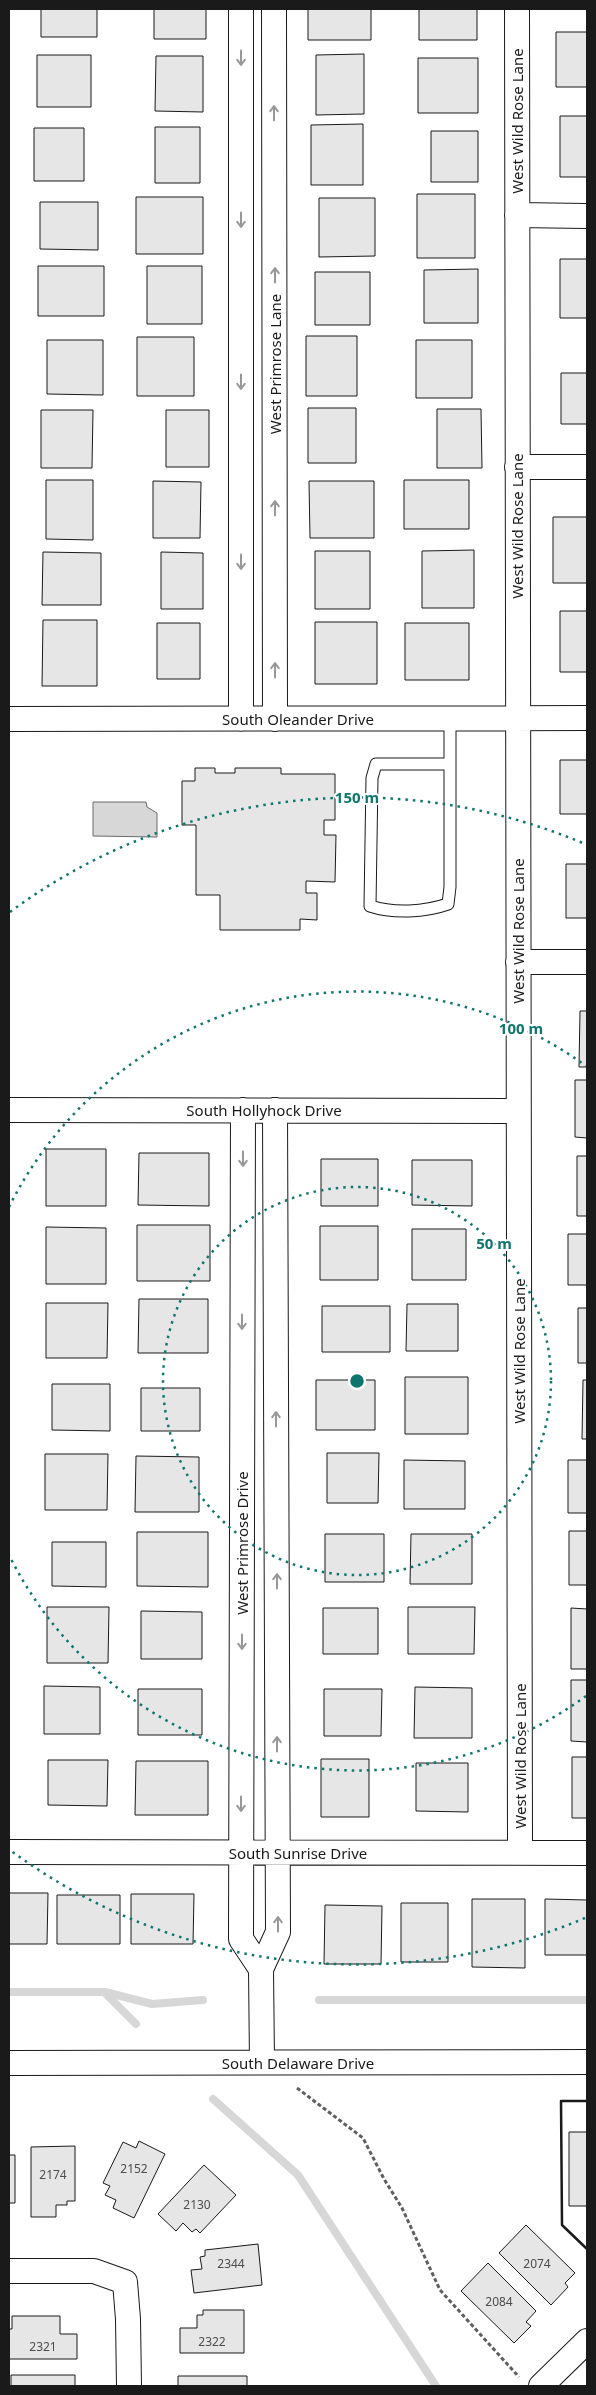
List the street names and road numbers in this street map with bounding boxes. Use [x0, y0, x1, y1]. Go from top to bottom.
street label: West Wild Rose Lane [507, 48, 527, 194]
street label: West Primrose Lane [265, 294, 285, 434]
street label: West Wild Rose Lane [507, 453, 527, 599]
street label: South Oleander Drive [222, 709, 374, 729]
street label: West Wild Rose Lane [508, 858, 528, 1004]
street label: South Hollyhock Drive [186, 1100, 342, 1120]
street label: West Wild Rose Lane [509, 1278, 529, 1424]
street label: West Primrose Drive [232, 1471, 252, 1615]
street label: West Wild Rose Lane [510, 1683, 530, 1829]
street label: South Sunrise Drive [229, 1843, 367, 1863]
street label: South Delaware Drive [222, 2053, 374, 2073]

